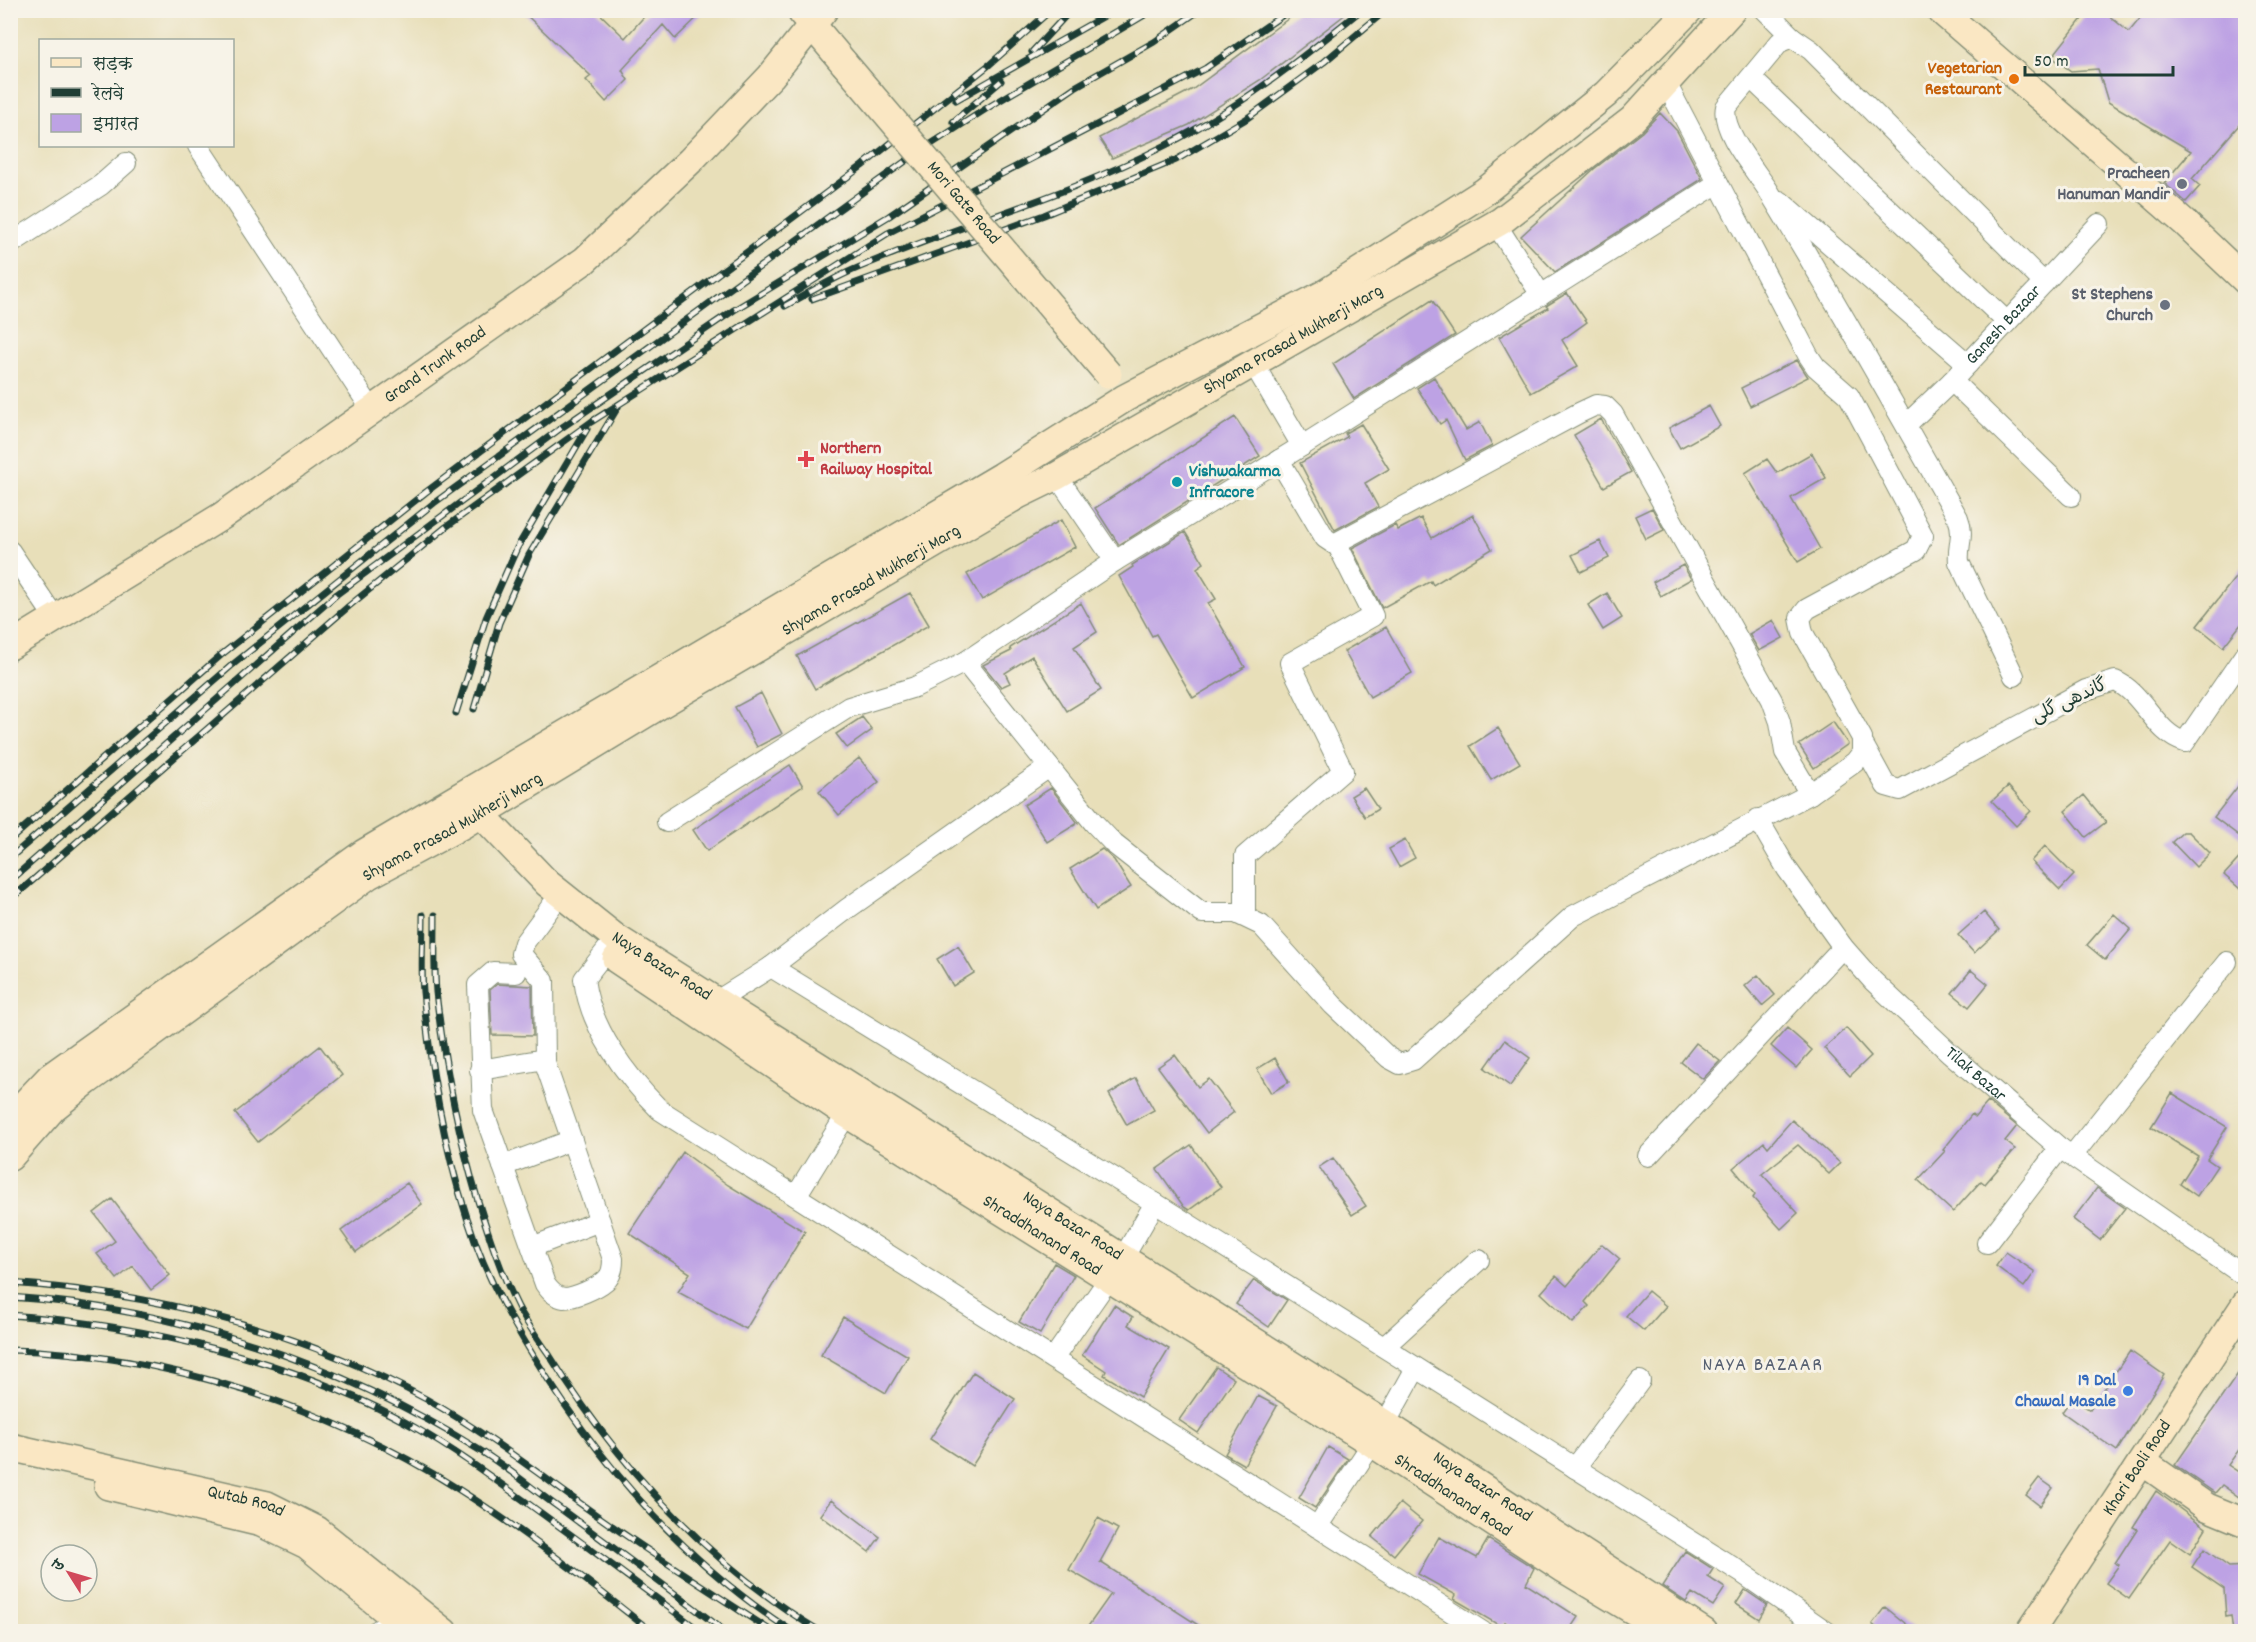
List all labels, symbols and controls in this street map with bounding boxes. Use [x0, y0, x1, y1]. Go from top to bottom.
legend [39, 39, 234, 147]
scale bar [2025, 39, 2174, 77]
text: 50 m [2034, 50, 2069, 75]
text: सड़क [92, 53, 134, 78]
place label: Vegetarian Restaurant [1925, 57, 2002, 103]
marker: Vegetarian Restaurant [2007, 72, 2021, 86]
text: रेलवे [91, 82, 125, 108]
text: इमारत [92, 113, 139, 138]
street label: Mori Gate Road [920, 156, 1006, 250]
place label: Pracheen Hanuman Mandir [2057, 162, 2170, 208]
marker: Pracheen Hanuman Mandir [2175, 177, 2189, 191]
street label: Shyama Prasad Mukherji Marg [1199, 279, 1388, 402]
street label: Ganesh Bazaar [1960, 280, 2048, 371]
place label: St Stephens Church [2071, 283, 2153, 329]
marker: St Stephens Church [2158, 298, 2172, 312]
street label: Grand Trunk Road [379, 321, 492, 410]
place label: Northern Railway Hospital [820, 437, 933, 483]
marker: Northern Railway Hospital [797, 450, 815, 468]
place label: Vishwakarma Infracore [1189, 460, 1281, 506]
marker: Vishwakarma Infracore [1170, 475, 1184, 489]
street label: Shyama Prasad Mukherji Marg [777, 519, 965, 643]
street label: گاندھی گلی [2028, 673, 2112, 730]
street label: Shyama Prasad Mukherji Marg [357, 767, 547, 888]
street label: Naya Bazar Road [607, 926, 716, 1008]
street label: Tilak Bazar [1939, 1041, 2012, 1109]
street label: Naya Bazar Road [1017, 1185, 1127, 1267]
street label: Shraddhanand Road [977, 1189, 1106, 1283]
district label: NAYA BAZAAR [1703, 1352, 1823, 1380]
place label: 19 Dal Chawal Masale [2015, 1369, 2117, 1415]
marker: 19 Dal Chawal Masale [2121, 1384, 2135, 1398]
street label: Khari Baoli Road [2097, 1415, 2178, 1521]
street label: Naya Bazar Road [1428, 1446, 1537, 1529]
street label: Shraddhanand Road [1389, 1448, 1516, 1544]
street label: Qutab Road [205, 1479, 289, 1524]
north arrow [39, 1543, 99, 1603]
text: उ [47, 1554, 71, 1577]

